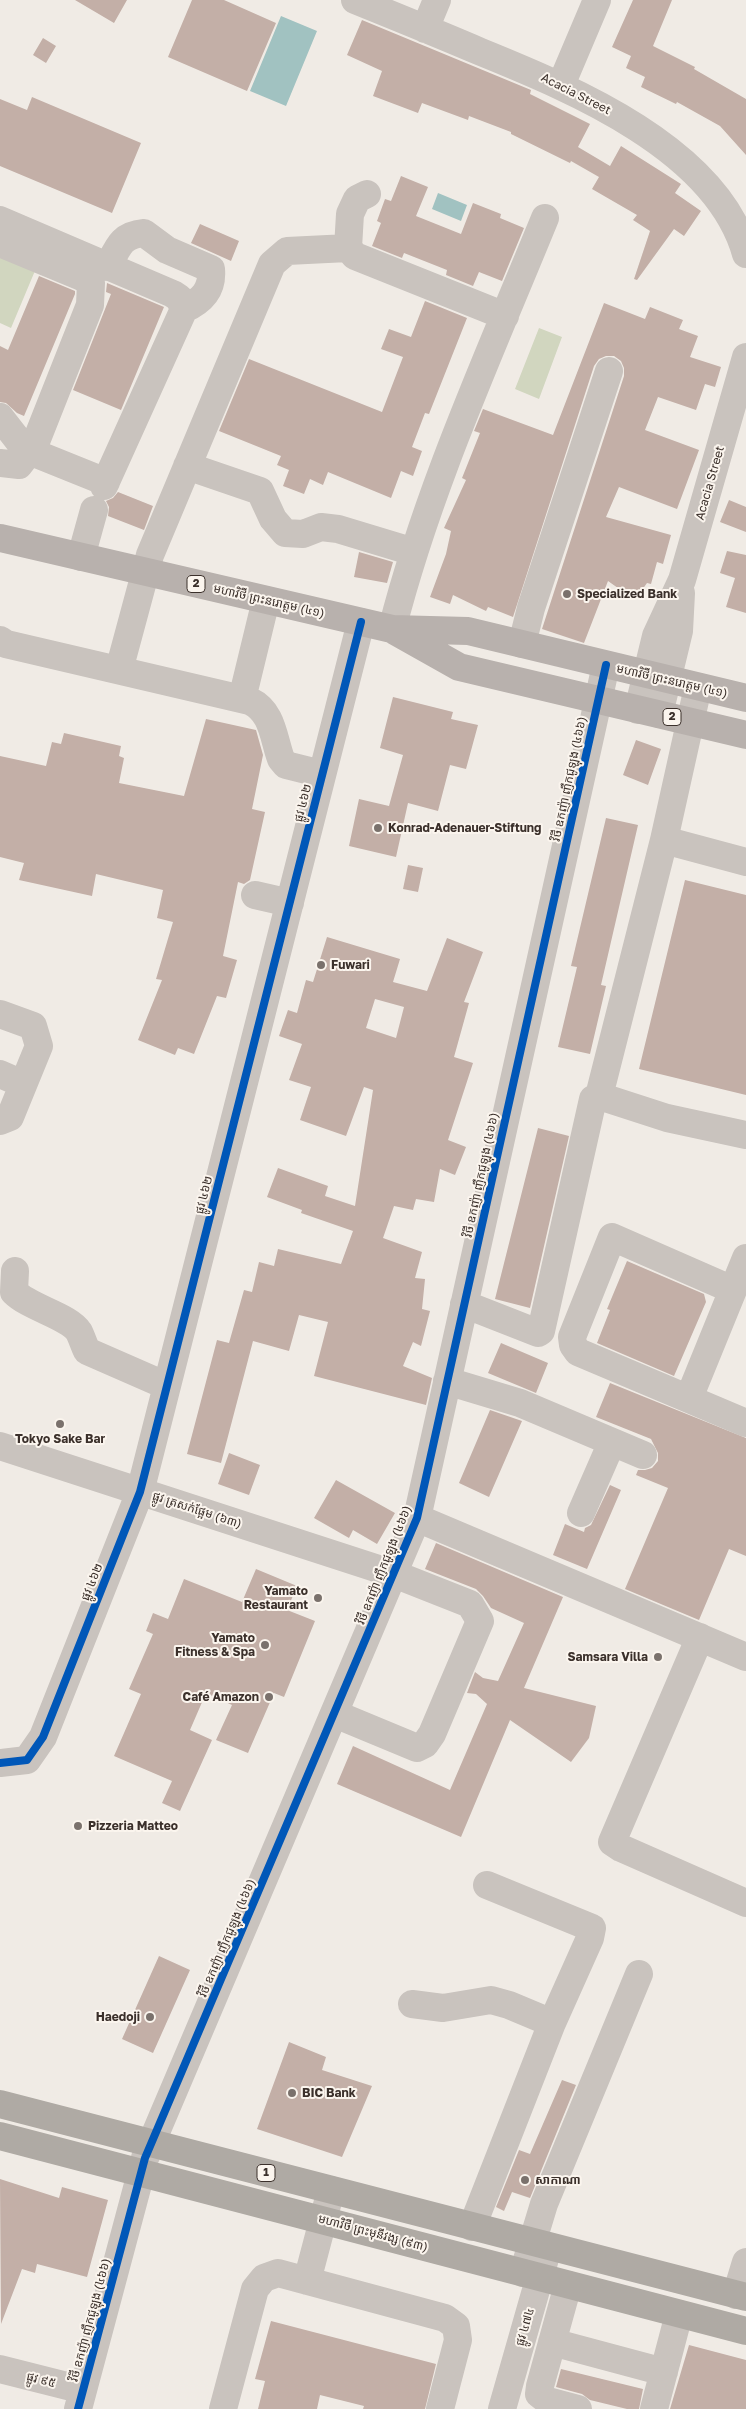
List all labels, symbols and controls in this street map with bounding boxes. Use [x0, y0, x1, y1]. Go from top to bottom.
street label: Acacia Street [539, 70, 613, 118]
street label: Acacia Street [693, 444, 727, 522]
road number: 2 [187, 576, 205, 592]
street label: មហាវិថី ព្រះនរោត្តម (៤១) [212, 581, 326, 621]
place label: Specialized Bank [577, 587, 677, 601]
marker: Specialized Bank [561, 588, 573, 600]
street label: មហាវិថី ព្រះនរោត្តម (៤១) [615, 661, 729, 701]
road number: 2 [663, 709, 681, 726]
street label: វិថី ឧកញ៉ា ញឹកជូឡុង (៤៦៦) [549, 715, 589, 843]
street label: ផ្លូវ ៤៦២ [291, 782, 315, 824]
place label: Konrad-Adenauer-Stiftung [388, 821, 541, 835]
marker: Konrad-Adenauer-Stiftung [372, 822, 384, 834]
place label: Fuwari [331, 958, 370, 972]
marker: Fuwari [315, 959, 327, 971]
street label: វិថី ឧកញ៉ា ញឹកជូឡុង (៤៦៦) [461, 1111, 501, 1239]
street label: ផ្លូវ ៤៦២ [192, 1174, 216, 1216]
marker: Tokyo Sake Bar [54, 1418, 66, 1430]
place label: Tokyo Sake Bar [15, 1432, 105, 1446]
street label: ផ្លូវ ត្រសក់ផ្អែម (៦៣) [150, 1489, 244, 1531]
street label: វិថី ឧកញ៉ា ញឹកជូឡុង (៤៦៦) [354, 1503, 414, 1627]
street label: ផ្លូវ ៤៦២ [78, 1561, 106, 1603]
place label: Yamato Restaurant [244, 1584, 308, 1612]
marker: Yamato Restaurant [312, 1592, 324, 1604]
place label: Yamato Fitness & Spa [175, 1631, 255, 1659]
marker: Yamato Fitness & Spa [259, 1639, 271, 1651]
place label: Samsara Villa [568, 1650, 648, 1664]
marker: Samsara Villa [652, 1651, 664, 1663]
place label: Café Amazon [183, 1690, 259, 1704]
marker: Café Amazon [263, 1691, 275, 1703]
place label: Pizzeria Matteo [88, 1819, 178, 1833]
marker: Pizzeria Matteo [72, 1820, 84, 1832]
street label: វិថី ឧកញ៉ា ញឹកជូឡុង (៤៦៦) [196, 1877, 258, 1999]
place label: Haedoji [96, 2010, 140, 2024]
marker: Haedoji [144, 2011, 156, 2023]
place label: BIC Bank [302, 2086, 356, 2100]
marker: BIC Bank [286, 2087, 298, 2099]
road number: 1 [257, 2164, 275, 2182]
place label: សាកាណា [535, 2173, 581, 2187]
marker: សាកាណា [519, 2174, 531, 2186]
street label: មហាវិថី ព្រះមុនីវង្ស (៩៣) [317, 2211, 429, 2255]
street label: វិថី ឧកញ៉ា ញឹកជូឡុង (៤៦៦) [67, 2257, 113, 2383]
street label: ផ្លូវ ៤៧៤ [513, 2306, 537, 2348]
street label: ផ្លូវ ៩៥ [25, 2369, 57, 2391]

